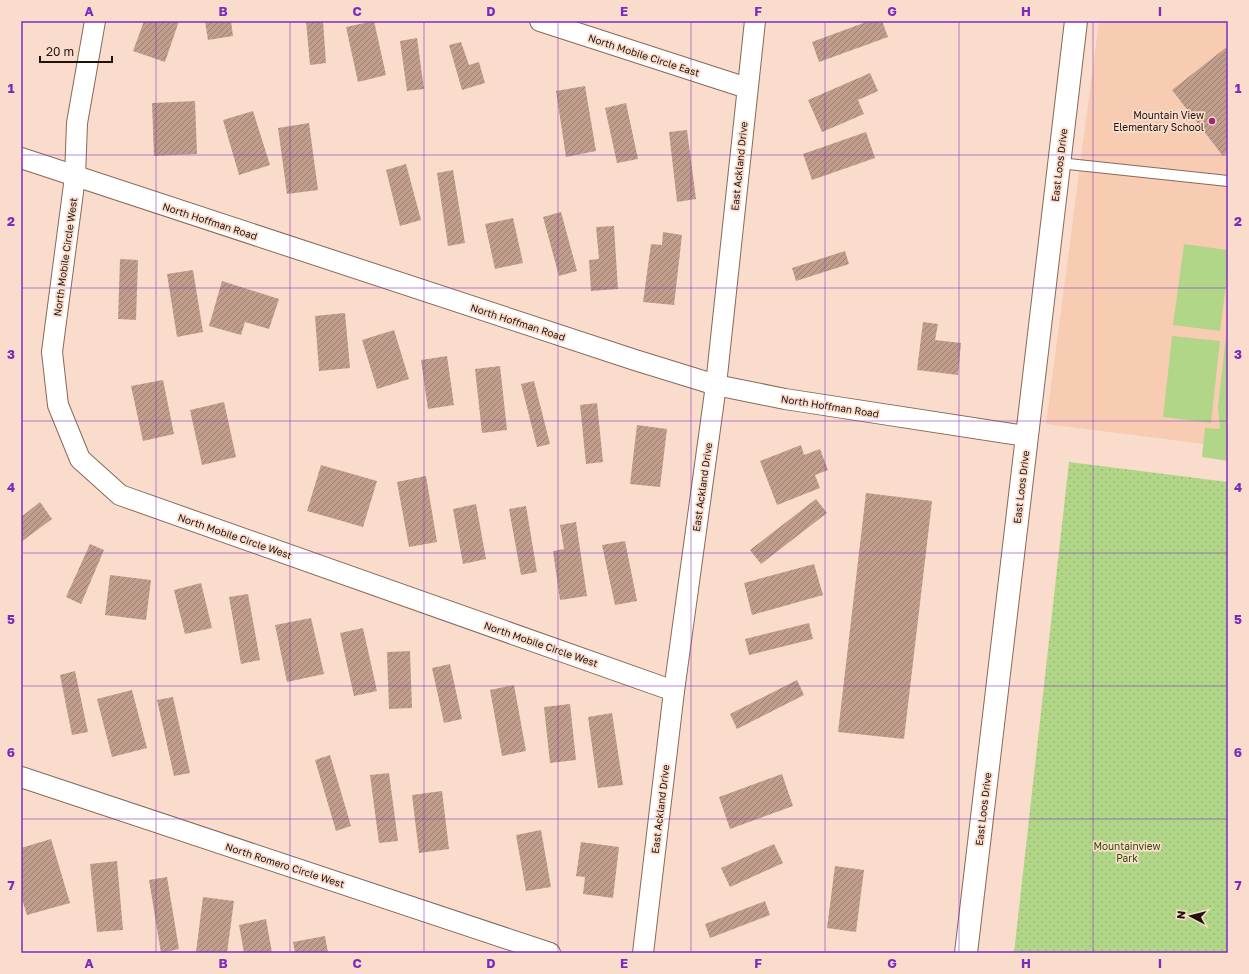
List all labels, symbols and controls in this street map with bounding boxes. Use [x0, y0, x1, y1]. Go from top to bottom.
text: A [84, 3, 94, 19]
text: B [218, 3, 228, 19]
text: C [352, 3, 362, 19]
text: D [486, 3, 496, 19]
text: E [620, 3, 628, 19]
text: F [754, 3, 762, 19]
text: G [887, 3, 897, 19]
text: H [1021, 3, 1031, 19]
text: I [1158, 3, 1162, 19]
street label: North Mobile Circle East [587, 31, 701, 79]
scale bar [40, 38, 112, 64]
text: 20 m [46, 44, 74, 59]
text: 1 [8, 80, 15, 96]
text: 1 [1235, 80, 1242, 96]
place label: Mountain View Elementary School [1113, 109, 1204, 133]
marker: Mountain View Elementary School [1207, 116, 1217, 126]
street label: East Ackland Drive [728, 121, 750, 211]
street label: East Loos Drive [1049, 128, 1069, 202]
street label: North Mobile Circle West [51, 197, 79, 317]
street label: North Hoffman Road [161, 200, 259, 242]
text: 2 [7, 213, 15, 229]
text: 2 [1234, 213, 1242, 229]
street label: North Hoffman Road [469, 301, 567, 343]
text: 3 [7, 346, 15, 362]
text: 3 [1234, 346, 1242, 362]
street label: North Hoffman Road [780, 392, 880, 420]
street label: East Ackland Drive [690, 442, 714, 532]
street label: East Loos Drive [1011, 450, 1031, 524]
text: 4 [7, 479, 15, 495]
text: 4 [1234, 479, 1242, 495]
street label: North Mobile Circle West [176, 511, 294, 561]
text: 5 [7, 611, 15, 627]
text: 5 [1234, 611, 1242, 627]
street label: North Mobile Circle West [482, 619, 600, 669]
text: 6 [7, 744, 15, 760]
text: 6 [1234, 744, 1242, 760]
street label: East Ackland Drive [649, 764, 671, 854]
street label: East Loos Drive [973, 772, 993, 846]
street label: North Romero Circle West [224, 840, 346, 890]
park label: Mountainview Park [1093, 840, 1161, 864]
text: 7 [7, 877, 15, 893]
text: 7 [1234, 877, 1242, 893]
north arrow [1171, 896, 1211, 936]
text: N [1174, 910, 1188, 920]
text: A [84, 955, 94, 971]
text: B [218, 955, 228, 971]
text: C [352, 955, 362, 971]
text: D [486, 955, 496, 971]
text: E [620, 955, 628, 971]
text: F [754, 955, 762, 971]
text: G [887, 955, 897, 971]
text: H [1021, 955, 1031, 971]
text: I [1158, 955, 1162, 971]

